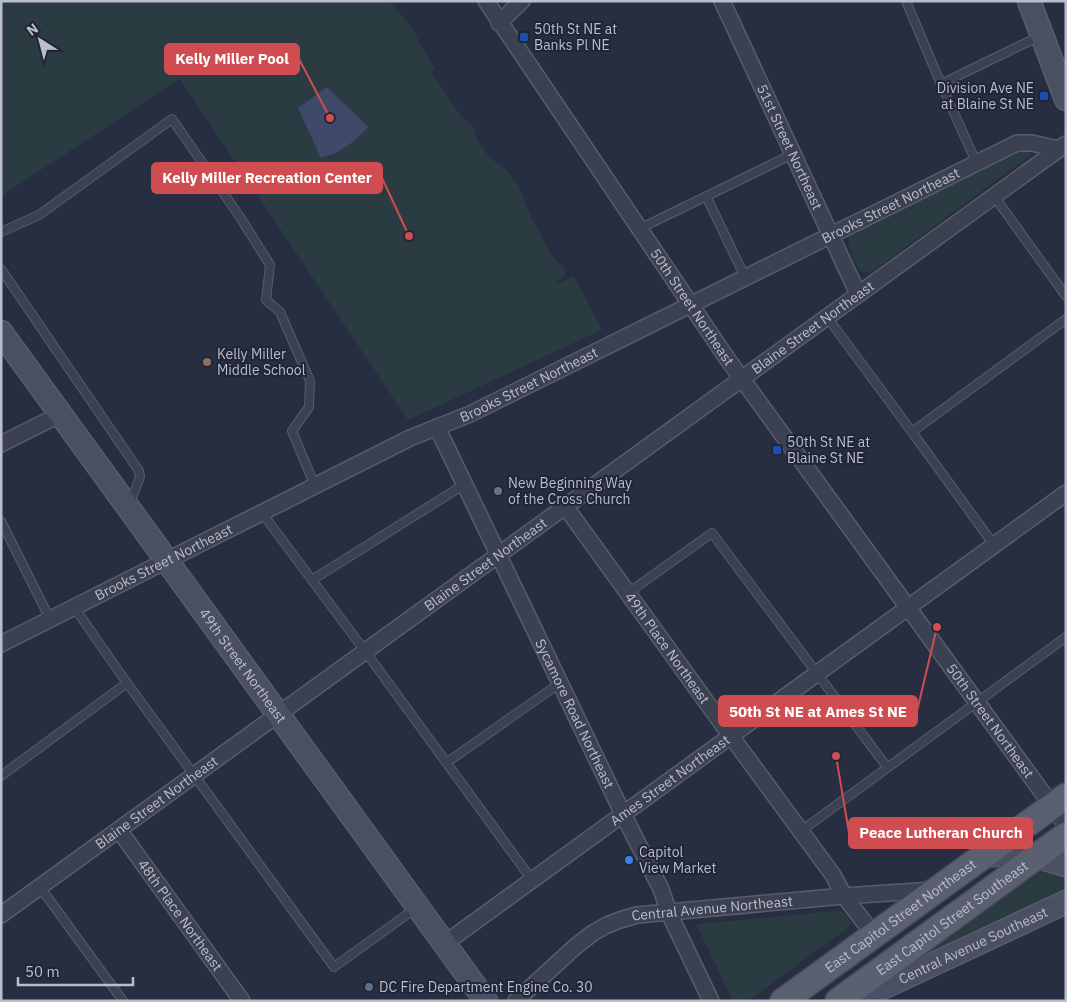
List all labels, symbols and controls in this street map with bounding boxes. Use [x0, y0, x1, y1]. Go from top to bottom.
north arrow [15, 15, 65, 65]
text: N [23, 19, 42, 40]
place label: 50th St NE at Banks Pl NE [534, 20, 617, 54]
marker: 50th St NE at Banks Pl NE [518, 31, 530, 43]
callout: Kelly Miller Pool [165, 44, 299, 74]
text: Kelly Miller Pool [175, 49, 289, 68]
place label: Division Ave NE at Blaine St NE [937, 79, 1034, 113]
street label: 51st Street Northeast [753, 81, 827, 213]
marker: Division Ave NE at Blaine St NE [1038, 90, 1050, 102]
callout: Kelly Miller Recreation Center [152, 163, 382, 193]
street label: Brooks Street Northeast [819, 164, 963, 247]
text: Kelly Miller Recreation Center [162, 168, 372, 187]
street label: 50th Street Northeast [646, 245, 738, 369]
street label: Blaine Street Northeast [748, 277, 878, 378]
street label: Brooks Street Northeast [457, 343, 601, 426]
place label: Kelly Miller Middle School [217, 345, 306, 379]
marker: Kelly Miller Middle School [201, 356, 213, 368]
place label: 50th St NE at Blaine St NE [787, 433, 870, 467]
marker: 50th St NE at Blaine St NE [771, 444, 783, 456]
place label: New Beginning Way of the Cross Church [508, 474, 632, 508]
marker: New Beginning Way of the Cross Church [492, 485, 504, 497]
street label: Blaine Street Northeast [420, 514, 550, 615]
street label: Brooks Street Northeast [92, 520, 235, 604]
street label: 49th Place Northeast [621, 589, 714, 707]
street label: 49th Street Northeast [195, 605, 290, 727]
street label: Sycamore Road Northeast [531, 636, 618, 791]
street label: 50th Street Northeast [943, 660, 1038, 782]
callout: 50th St NE at Ames St NE [719, 696, 917, 726]
text: 50th St NE at Ames St NE [729, 702, 907, 721]
street label: Ames Street Northeast [607, 731, 733, 830]
street label: Blaine Street Northeast [92, 752, 222, 853]
callout: Peace Lutheran Church [849, 818, 1032, 848]
text: Peace Lutheran Church [859, 823, 1023, 842]
place label: Capitol View Market [639, 843, 717, 877]
marker: Capitol View Market [623, 854, 635, 866]
street label: East Capitol Street Northeast [821, 855, 980, 977]
street label: 48th Place Northeast [134, 856, 227, 975]
street label: East Capitol Street Southeast [872, 857, 1032, 979]
street label: Central Avenue Northeast [629, 892, 794, 925]
street label: Central Avenue Southeast [895, 903, 1051, 988]
scale bar [18, 954, 132, 986]
text: 50 m [25, 962, 60, 981]
place label: DC Fire Department Engine Co. 30 [379, 978, 593, 996]
marker: DC Fire Department Engine Co. 30 [363, 981, 375, 993]

